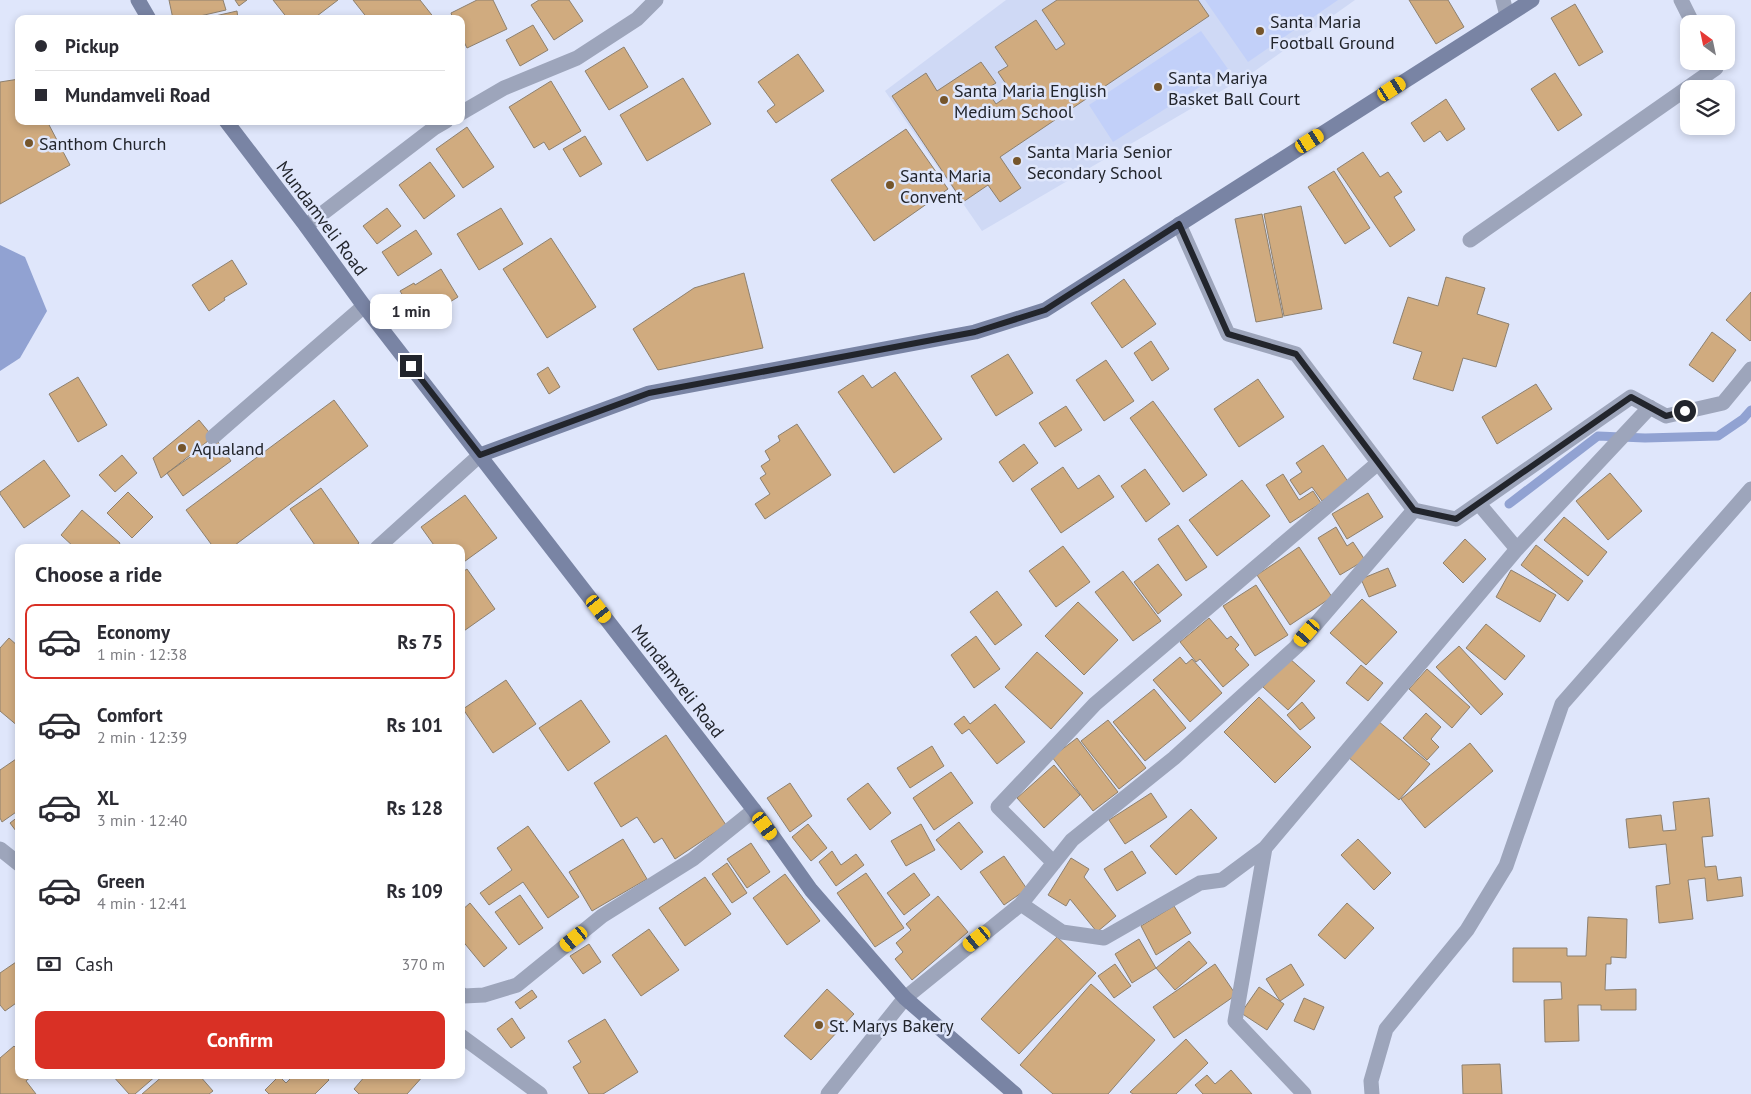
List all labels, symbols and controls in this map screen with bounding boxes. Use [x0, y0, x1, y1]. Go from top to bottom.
place label: Santa Maria Football Ground [1270, 10, 1395, 54]
north arrow [1680, 15, 1735, 70]
map controls [1680, 15, 1735, 135]
marker: Santa Maria Football Ground [1254, 25, 1266, 37]
text: Pickup [65, 34, 119, 58]
place label: Santa Mariya Basket Ball Court [1168, 66, 1300, 110]
car [1375, 75, 1408, 103]
place label: Santa Maria English Medium School [954, 79, 1107, 123]
button: layers [1680, 80, 1735, 135]
marker: Santa Mariya Basket Ball Court [1152, 81, 1164, 93]
text: Mundamveli Road [65, 83, 210, 107]
marker: Santa Maria English Medium School [938, 94, 950, 106]
car [1293, 127, 1326, 155]
place label: Santhom Church [39, 132, 166, 155]
marker: Santhom Church [23, 137, 35, 149]
place label: Santa Maria Senior Secondary School [1027, 140, 1172, 184]
marker: Santa Maria Senior Secondary School [1011, 155, 1023, 167]
street label: Mundamveli Road [271, 156, 373, 280]
place label: Santa Maria Convent [900, 164, 991, 208]
marker: Santa Maria Convent [884, 179, 896, 191]
callout: 1 min [370, 294, 452, 328]
text: 1 min [391, 301, 431, 321]
route end [400, 355, 422, 377]
route start [1674, 400, 1696, 422]
place label: Aqualand [192, 437, 264, 460]
marker: Aqualand [176, 442, 188, 454]
text: Choose a ride [35, 560, 162, 588]
car [583, 593, 614, 625]
car [1291, 617, 1322, 649]
icon: car [37, 619, 82, 664]
text: Economy [97, 620, 170, 644]
street label: Mundamveli Road [627, 620, 729, 742]
text: Rs 75 [397, 630, 443, 654]
text: 1 min · 12:38 [97, 644, 187, 664]
icon: car [37, 702, 82, 747]
text: Comfort [97, 703, 163, 727]
text: Rs 101 [386, 713, 443, 737]
text: 2 min · 12:39 [97, 727, 187, 747]
icon: car [37, 785, 82, 830]
text: XL [97, 786, 119, 810]
text: Rs 128 [386, 796, 443, 820]
car [750, 809, 779, 843]
text: 3 min · 12:40 [97, 810, 187, 830]
icon: car [37, 868, 82, 913]
text: Green [97, 869, 145, 893]
text: Rs 109 [386, 879, 443, 903]
text: 4 min · 12:41 [97, 893, 187, 913]
car [557, 924, 590, 954]
car [960, 924, 993, 954]
icon: cash [35, 950, 63, 978]
text: Cash [75, 952, 113, 976]
text: 370 m [402, 954, 445, 974]
button: Confirm [35, 1011, 445, 1069]
place label: St. Marys Bakery [829, 1014, 954, 1037]
marker: St. Marys Bakery [813, 1019, 825, 1031]

